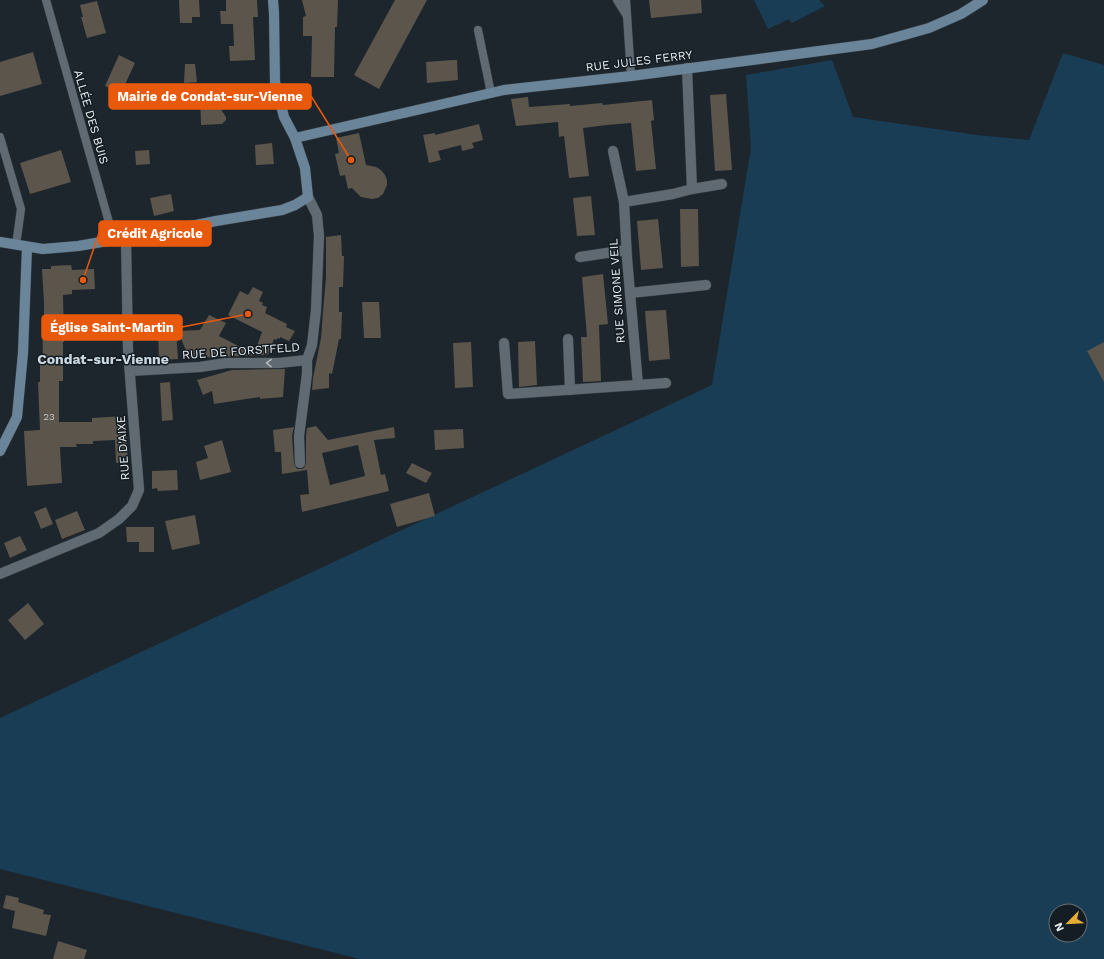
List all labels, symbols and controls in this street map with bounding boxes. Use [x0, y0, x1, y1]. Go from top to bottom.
street label: RUE JULES FERRY [585, 47, 693, 74]
street label: ALLÉE DES BUIS [71, 68, 111, 166]
callout: Mairie de Condat-sur-Vienne [109, 84, 311, 109]
text: Mairie de Condat-sur-Vienne [117, 89, 303, 104]
callout: Crédit Agricole [99, 221, 211, 246]
text: Crédit Agricole [107, 226, 203, 241]
street label: RUE SIMONE VEIL [606, 238, 628, 344]
callout: Église Saint-Martin [42, 315, 182, 340]
text: Église Saint-Martin [50, 319, 174, 335]
street label: RUE DE FORSTFELD [182, 340, 300, 362]
district label: Condat-sur-Vienne [37, 351, 169, 367]
one-way arrow [266, 359, 272, 367]
house number: 23 [43, 411, 55, 422]
street label: RUE D'AIXE [114, 415, 132, 481]
north arrow [1048, 903, 1088, 943]
text: N [1052, 920, 1067, 933]

